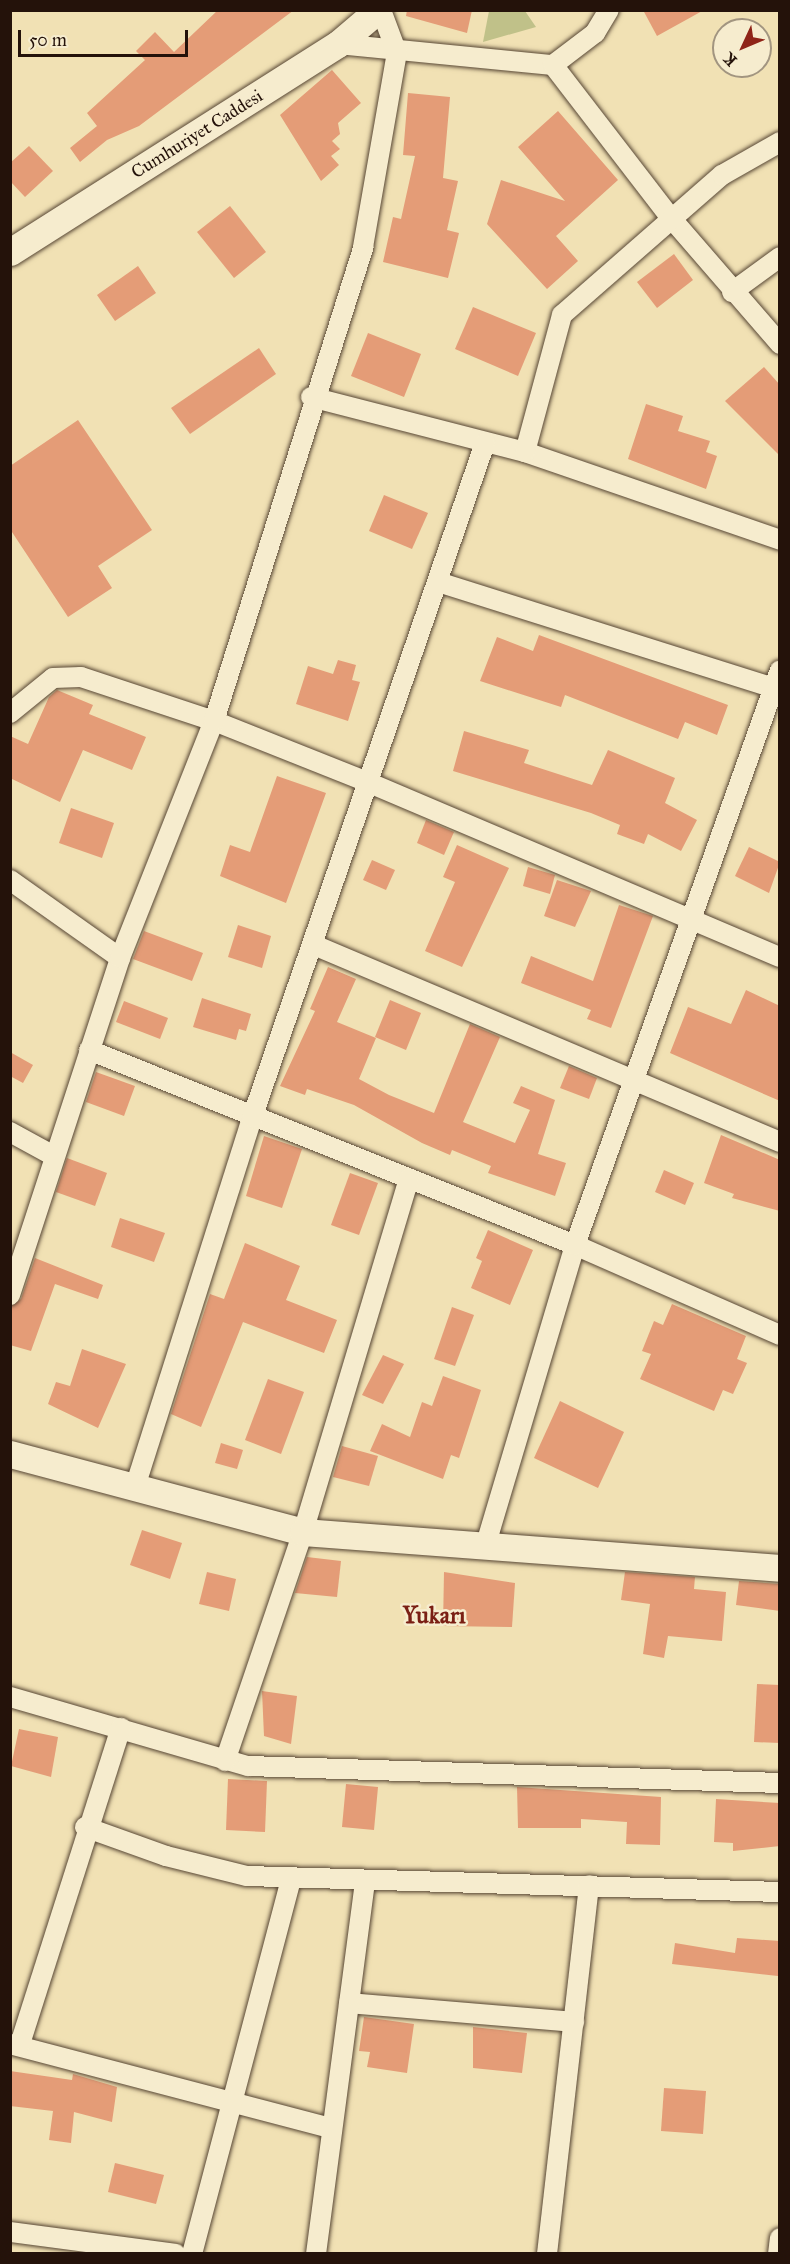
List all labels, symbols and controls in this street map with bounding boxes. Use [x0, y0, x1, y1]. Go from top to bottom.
scale bar [21, 18, 190, 56]
north arrow [712, 18, 772, 78]
text: 50 m [29, 29, 67, 51]
text: K [719, 49, 741, 70]
street label: Cumhuriyet Caddesi [127, 85, 267, 183]
district label: Yukarı [402, 1602, 466, 1630]

